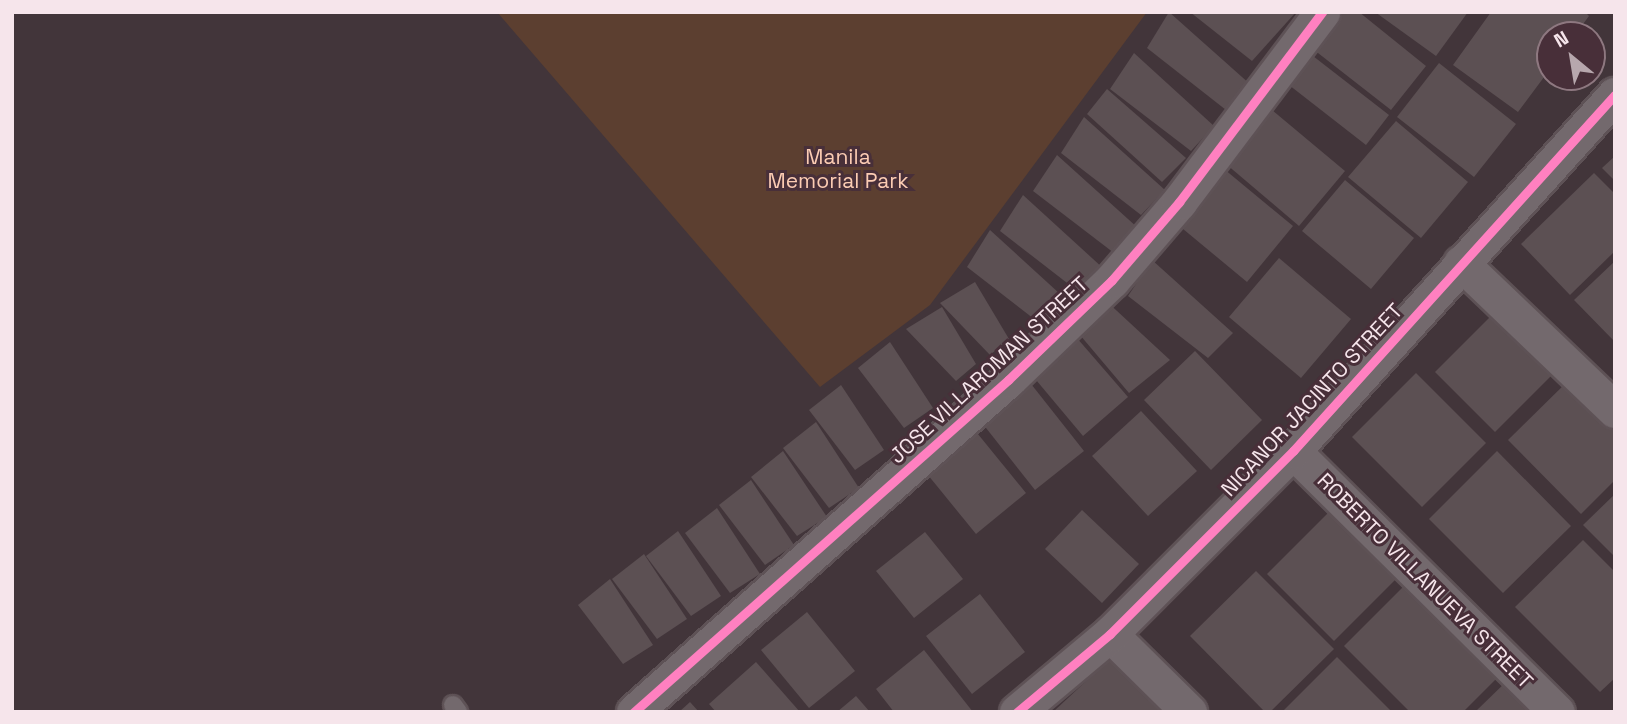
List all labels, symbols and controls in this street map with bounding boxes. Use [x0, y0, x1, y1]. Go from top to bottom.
north arrow [1536, 21, 1606, 91]
text: N [1549, 25, 1573, 53]
park label: Manila Memorial Park [768, 144, 908, 194]
street label: JOSE VILLAROMAN STREET [884, 271, 1094, 469]
street label: NICANOR JACINTO STREET [1216, 298, 1408, 502]
street label: ROBERTO VILLANUEVA STREET [1312, 468, 1538, 694]

